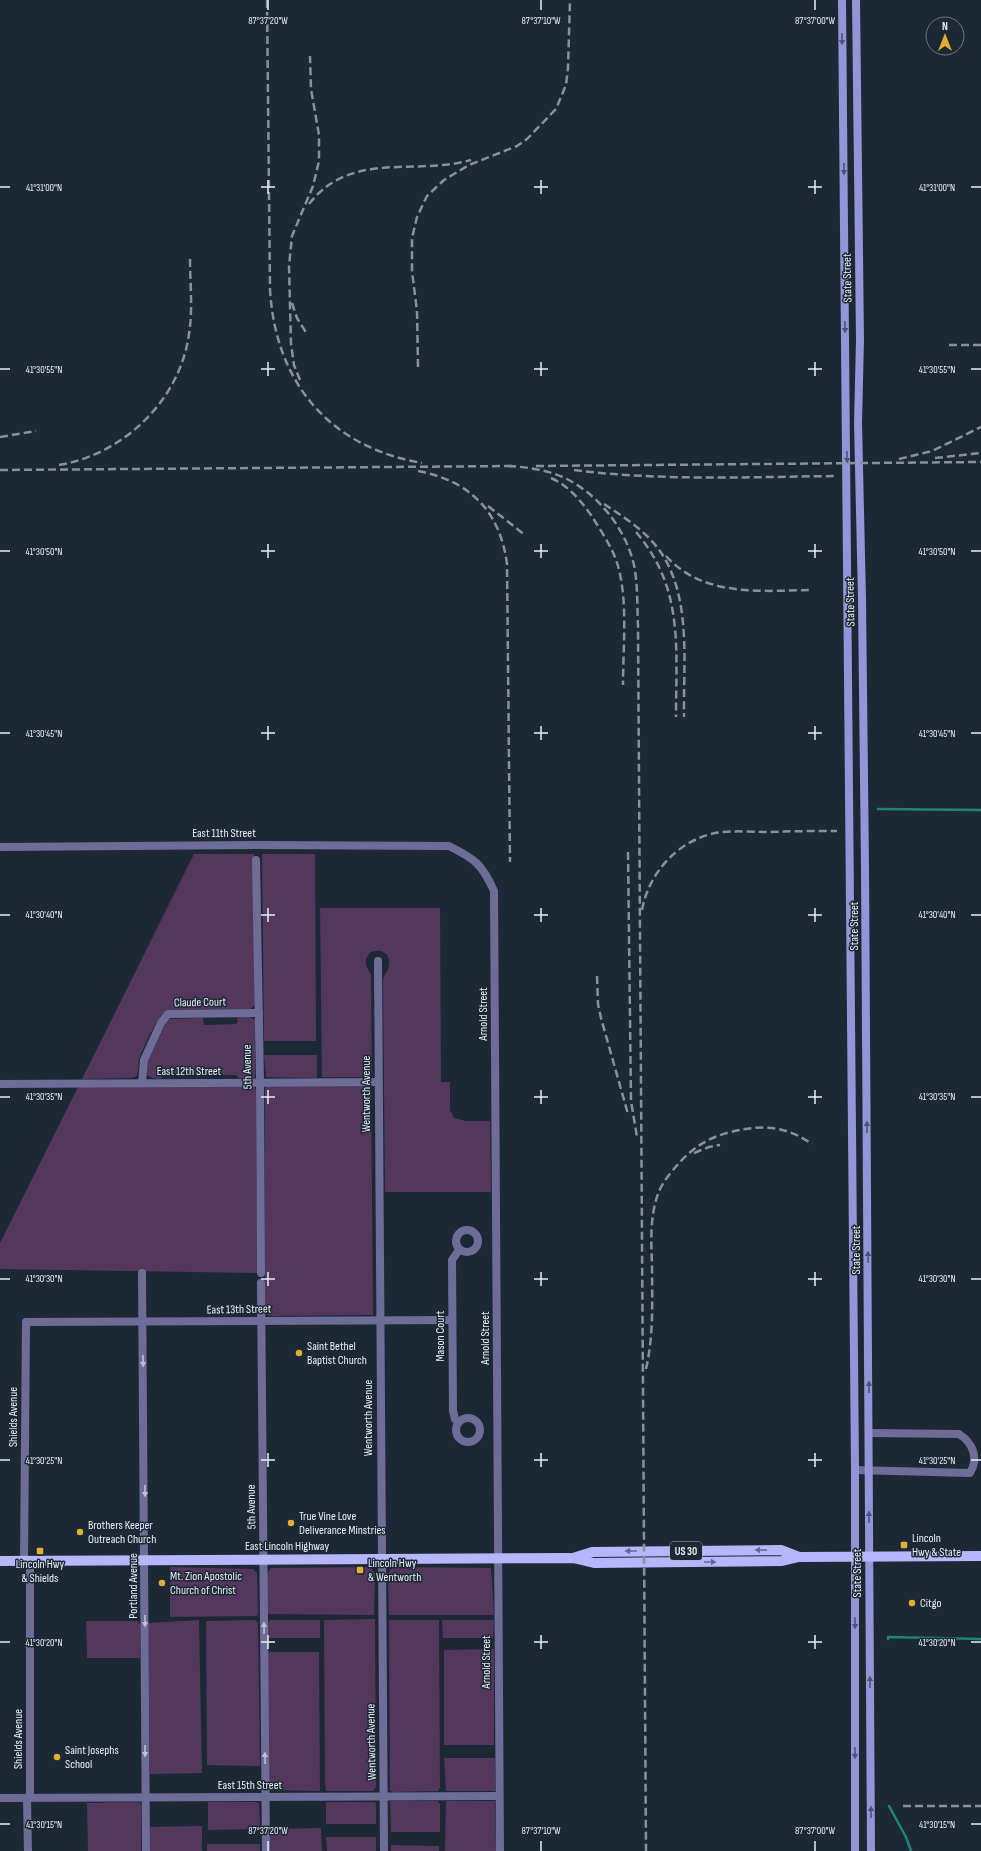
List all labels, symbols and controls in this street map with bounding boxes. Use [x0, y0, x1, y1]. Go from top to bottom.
text: 87°37'20"W [248, 15, 288, 27]
text: 87°37'10"W [521, 15, 561, 27]
text: 87°37'00"W [795, 15, 836, 27]
north arrow [925, 16, 965, 56]
text: N [942, 20, 948, 33]
one-way arrow [839, 33, 845, 46]
one-way arrow [840, 163, 847, 175]
text: 41°31'00"N [26, 182, 62, 194]
text: 41°31'00"N [919, 182, 955, 194]
street label: State Street [840, 253, 855, 303]
one-way arrow [842, 321, 848, 334]
text: 41°30'55"N [26, 364, 62, 376]
text: 41°30'55"N [919, 364, 955, 376]
one-way arrow [844, 451, 850, 464]
text: 41°30'50"N [26, 546, 62, 558]
text: 41°30'50"N [919, 546, 955, 558]
street label: State Street [843, 577, 858, 627]
text: 41°30'45"N [26, 728, 62, 740]
text: 41°30'45"N [919, 728, 955, 740]
street label: East 11th Street [192, 826, 256, 841]
street label: State Street [847, 901, 862, 950]
text: 41°30'40"N [25, 909, 63, 921]
text: 41°30'40"N [918, 909, 956, 921]
street label: Arnold Street [476, 987, 491, 1042]
street label: Claude Court [174, 995, 227, 1010]
street label: 5th Avenue [240, 1044, 255, 1090]
street label: Wentworth Avenue [359, 1056, 374, 1132]
street label: East 12th Street [157, 1064, 222, 1079]
text: 41°30'35"N [26, 1091, 62, 1103]
text: 41°30'35"N [919, 1091, 955, 1103]
one-way arrow [864, 1120, 870, 1133]
street label: State Street [849, 1225, 864, 1274]
one-way arrow [865, 1250, 871, 1263]
text: 41°30'30"N [25, 1273, 63, 1285]
text: 41°30'30"N [918, 1273, 956, 1285]
street label: East 13th Street [207, 1301, 272, 1318]
street label: Mason Court [433, 1310, 448, 1362]
street label: Arnold Street [478, 1311, 493, 1366]
place label: Saint Bethel Baptist Church [307, 1339, 367, 1368]
marker: Saint Bethel Baptist Church [294, 1348, 304, 1358]
one-way arrow [140, 1355, 146, 1368]
street label: Wentworth Avenue [361, 1380, 376, 1456]
one-way arrow [866, 1380, 872, 1393]
street label: Shields Avenue [6, 1387, 21, 1447]
text: 41°30'25"N [26, 1455, 62, 1467]
text: 41°30'25"N [919, 1455, 955, 1467]
street label: 5th Avenue [244, 1484, 259, 1530]
one-way arrow [141, 1485, 148, 1497]
place label: True Vine Love Deliverance Minstries [299, 1509, 386, 1538]
one-way arrow [866, 1510, 872, 1523]
place label: Brothers Keeper Outreach Church [88, 1518, 156, 1547]
marker: True Vine Love Deliverance Minstries [286, 1518, 296, 1528]
marker: Brothers Keeper Outreach Church [75, 1527, 85, 1537]
place label: Lincoln Hwy & State [912, 1531, 961, 1560]
street label: East Lincoln Highway [245, 1539, 329, 1554]
marker: Lincoln Hwy & State [899, 1540, 909, 1550]
road number: US 30 [670, 1542, 702, 1560]
marker: Lincoln Hwy & Shields [35, 1546, 45, 1556]
one-way arrow [754, 1547, 767, 1553]
one-way arrow [624, 1548, 637, 1554]
street label: State Street [850, 1548, 865, 1597]
street label: Portland Avenue [126, 1553, 141, 1619]
place label: Lincoln Hwy & Wentworth [368, 1556, 421, 1585]
place label: Lincoln Hwy & Shields [16, 1557, 65, 1586]
one-way arrow [704, 1559, 717, 1565]
marker: Lincoln Hwy & Wentworth [355, 1565, 365, 1575]
place label: Mt. Zion Apostolic Church of Christ [170, 1569, 242, 1598]
marker: Mt. Zion Apostolic Church of Christ [157, 1578, 167, 1588]
place label: Citgo [920, 1596, 941, 1611]
marker: Citgo [907, 1598, 917, 1608]
one-way arrow [142, 1615, 148, 1628]
one-way arrow [852, 1617, 858, 1630]
one-way arrow [261, 1621, 267, 1634]
street label: Arnold Street [479, 1635, 494, 1690]
text: 41°30'20"N [25, 1637, 63, 1649]
text: 41°30'20"N [918, 1637, 956, 1649]
one-way arrow [867, 1675, 873, 1688]
street label: Wentworth Avenue [363, 1703, 380, 1780]
street label: Shields Avenue [11, 1709, 26, 1769]
place label: Saint Josephs School [65, 1743, 119, 1772]
one-way arrow [142, 1745, 148, 1758]
one-way arrow [852, 1747, 858, 1760]
one-way arrow [262, 1751, 268, 1764]
marker: Saint Josephs School [52, 1752, 62, 1762]
street label: East 15th Street [218, 1778, 282, 1793]
one-way arrow [868, 1805, 874, 1818]
text: 41°30'15"N [26, 1819, 62, 1831]
text: 41°30'15"N [919, 1819, 955, 1831]
text: 87°37'20"W [248, 1825, 288, 1837]
text: 87°37'10"W [521, 1825, 561, 1837]
text: 87°37'00"W [795, 1825, 836, 1837]

